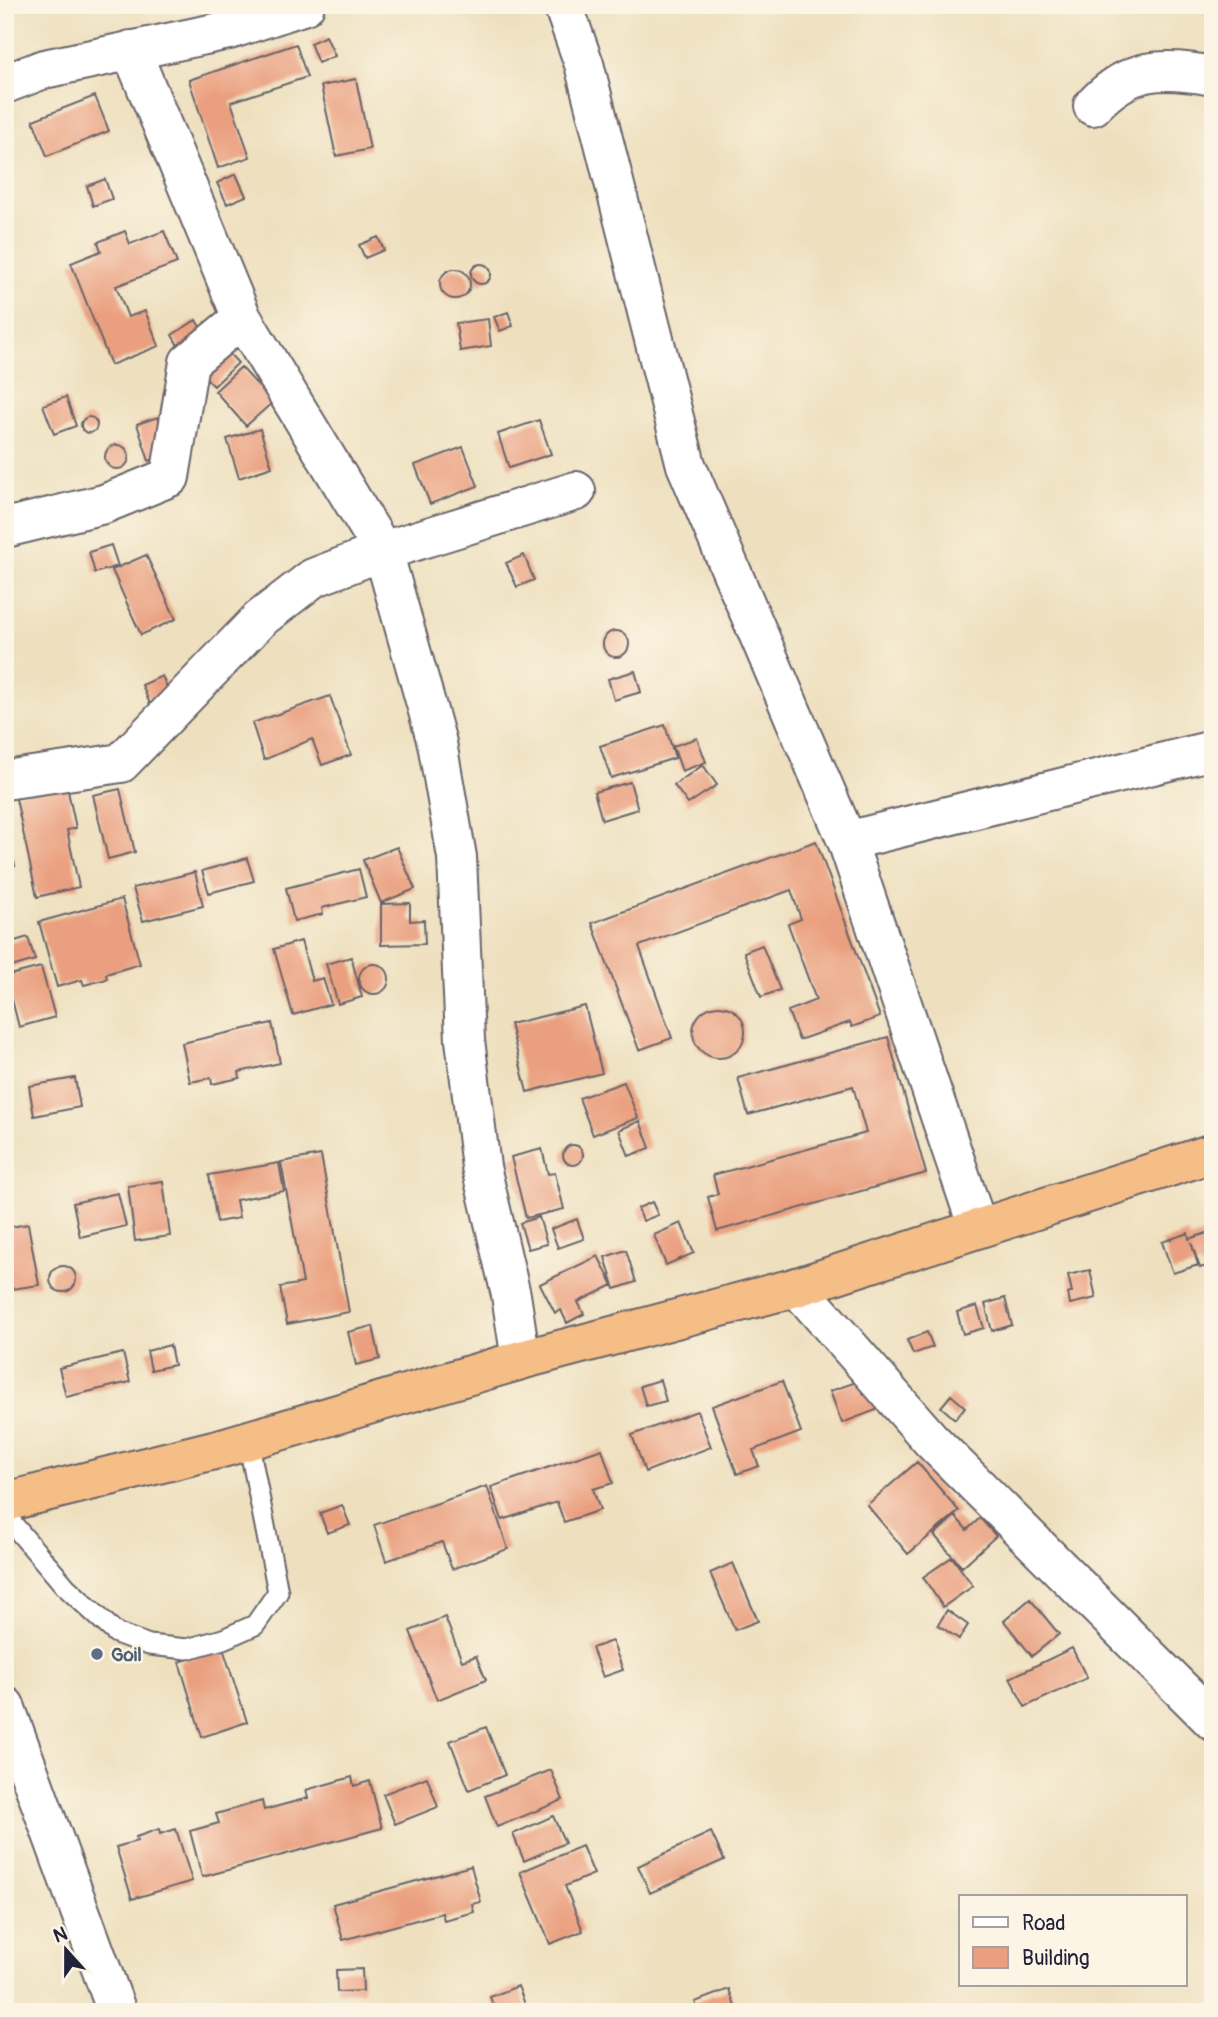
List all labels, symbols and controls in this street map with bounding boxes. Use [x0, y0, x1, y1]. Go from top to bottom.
place label: Goil [111, 1643, 142, 1667]
marker: Goil [89, 1646, 105, 1662]
legend [959, 1895, 1186, 1986]
text: Road [1022, 1910, 1066, 1937]
north arrow [32, 1916, 102, 1986]
text: N [50, 1922, 71, 1949]
text: Building [1022, 1945, 1089, 1972]

